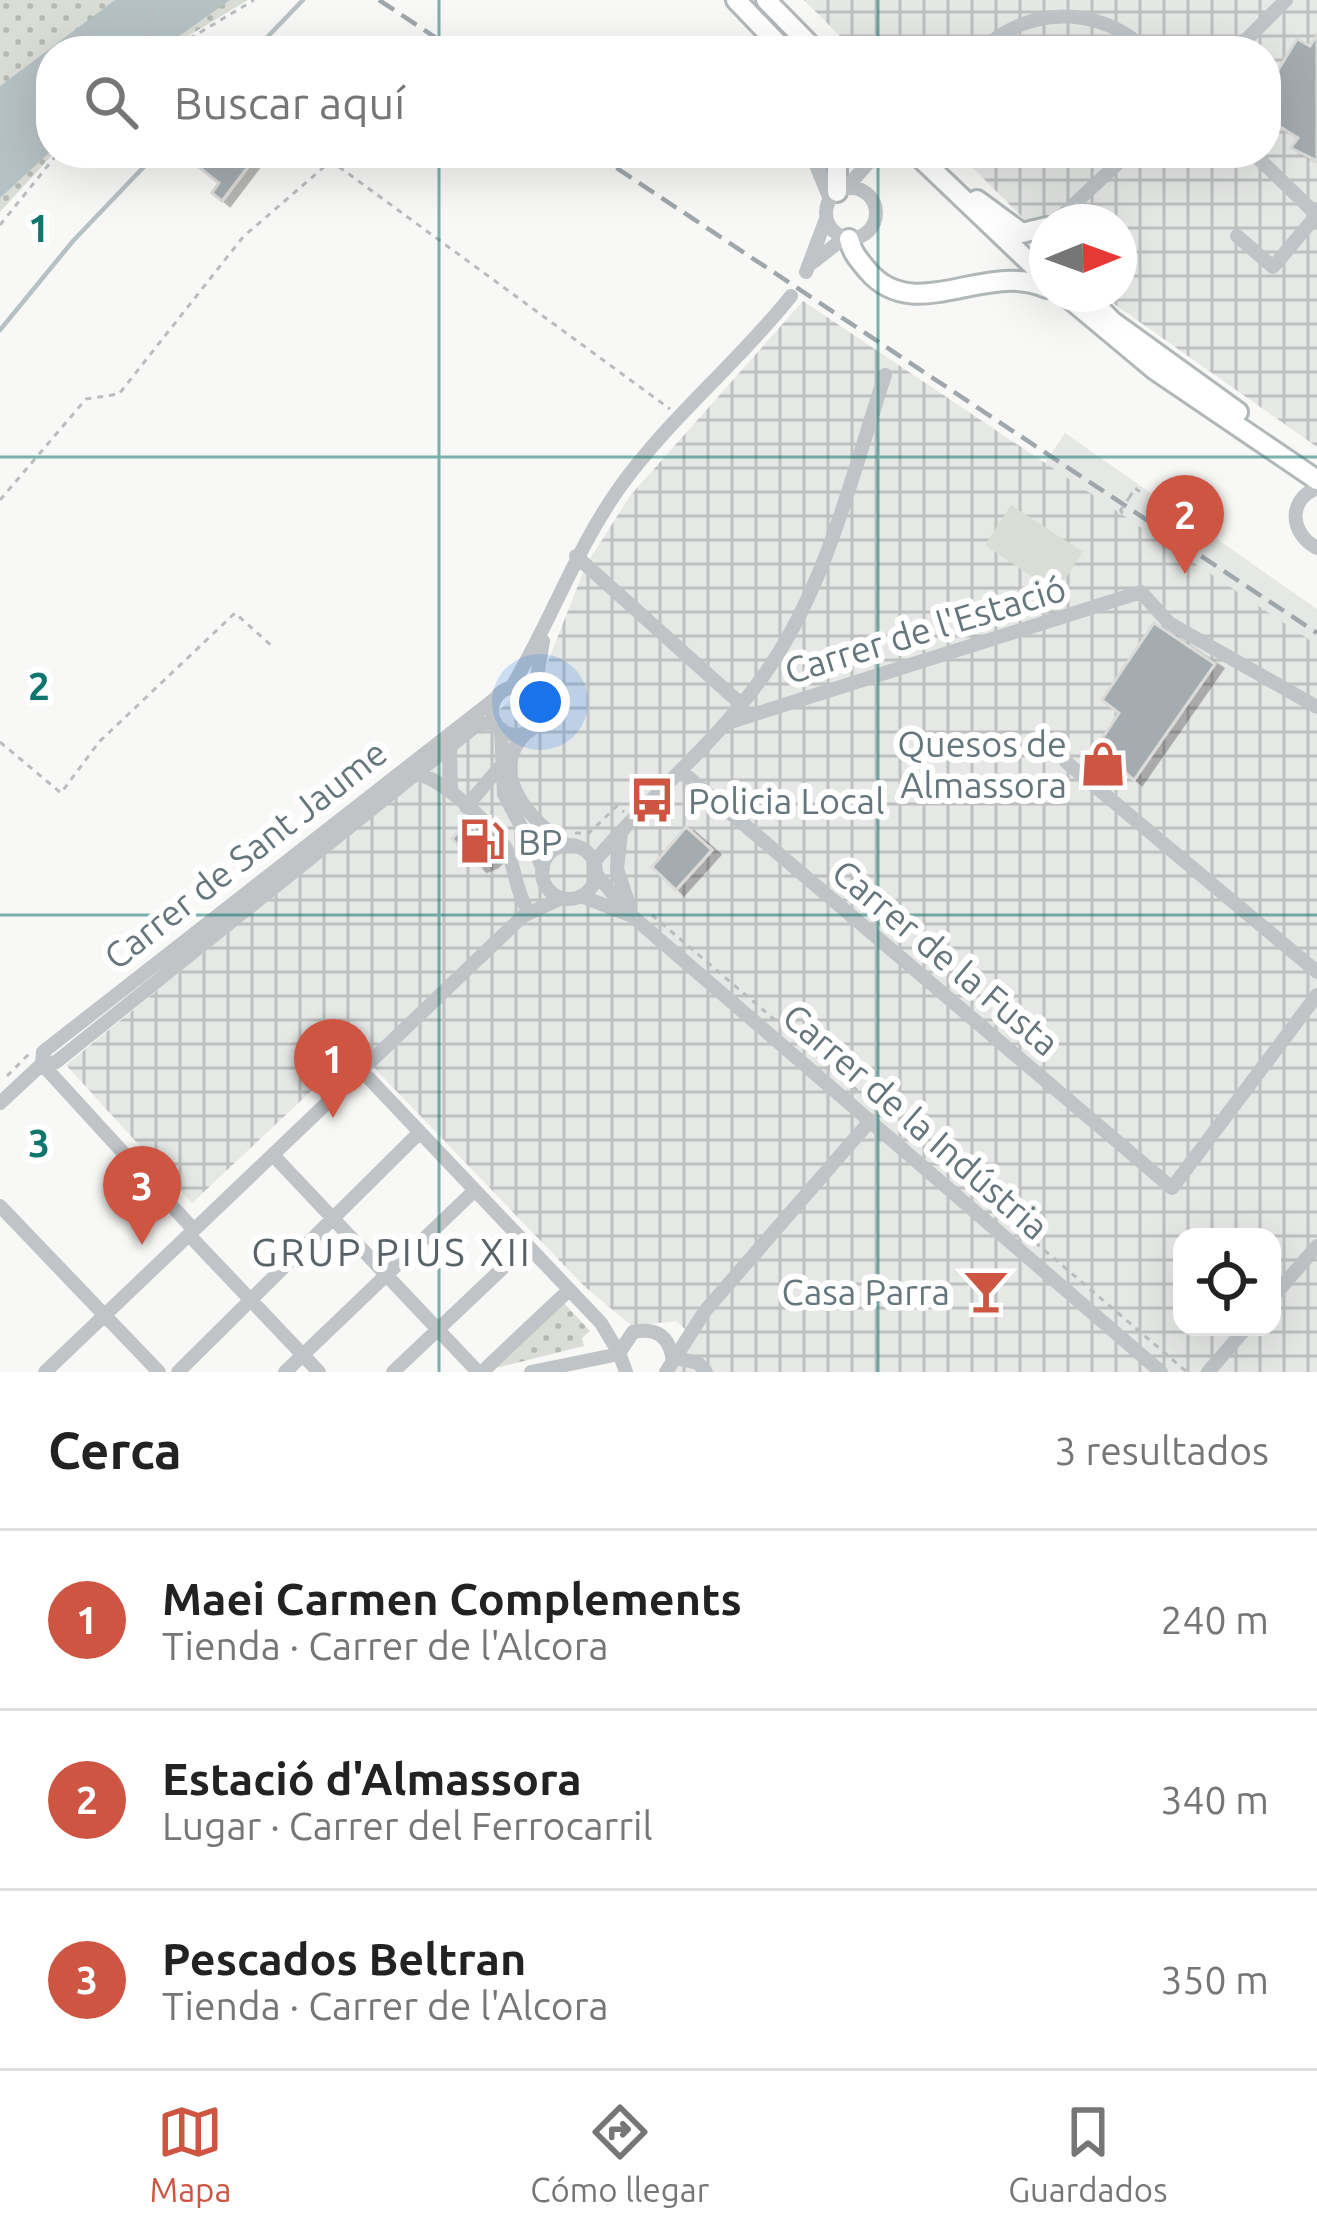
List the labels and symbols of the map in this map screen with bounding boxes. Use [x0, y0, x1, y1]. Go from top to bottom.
north arrow [1029, 204, 1137, 312]
text: 1 [28, 206, 50, 249]
pin: 2 [1146, 475, 1224, 574]
street label: Carrer de l'Estació [779, 567, 1071, 691]
text: 2 [28, 664, 50, 707]
your location [510, 672, 570, 732]
place label: Quesos de Almassora [897, 723, 1067, 805]
street label: Carrer de Sant Jaume [96, 731, 394, 977]
shop icon: Quesos de Almassora [1078, 739, 1128, 789]
bus stop icon: Policia Local [627, 775, 677, 825]
place label: Policia Local [688, 780, 885, 821]
fuel station icon: BP [457, 816, 507, 866]
place label: BP [518, 821, 562, 862]
street label: Carrer de la Fusta [825, 851, 1067, 1063]
street label: Carrer de la Indústria [775, 995, 1057, 1247]
pin: 1 [294, 1019, 372, 1118]
text: 3 [28, 1121, 50, 1164]
pin: 3 [103, 1146, 181, 1245]
district label: GRUP PIUS XII [251, 1230, 533, 1273]
bar icon: Casa Parra [961, 1266, 1011, 1316]
place label: Casa Parra [782, 1271, 950, 1312]

